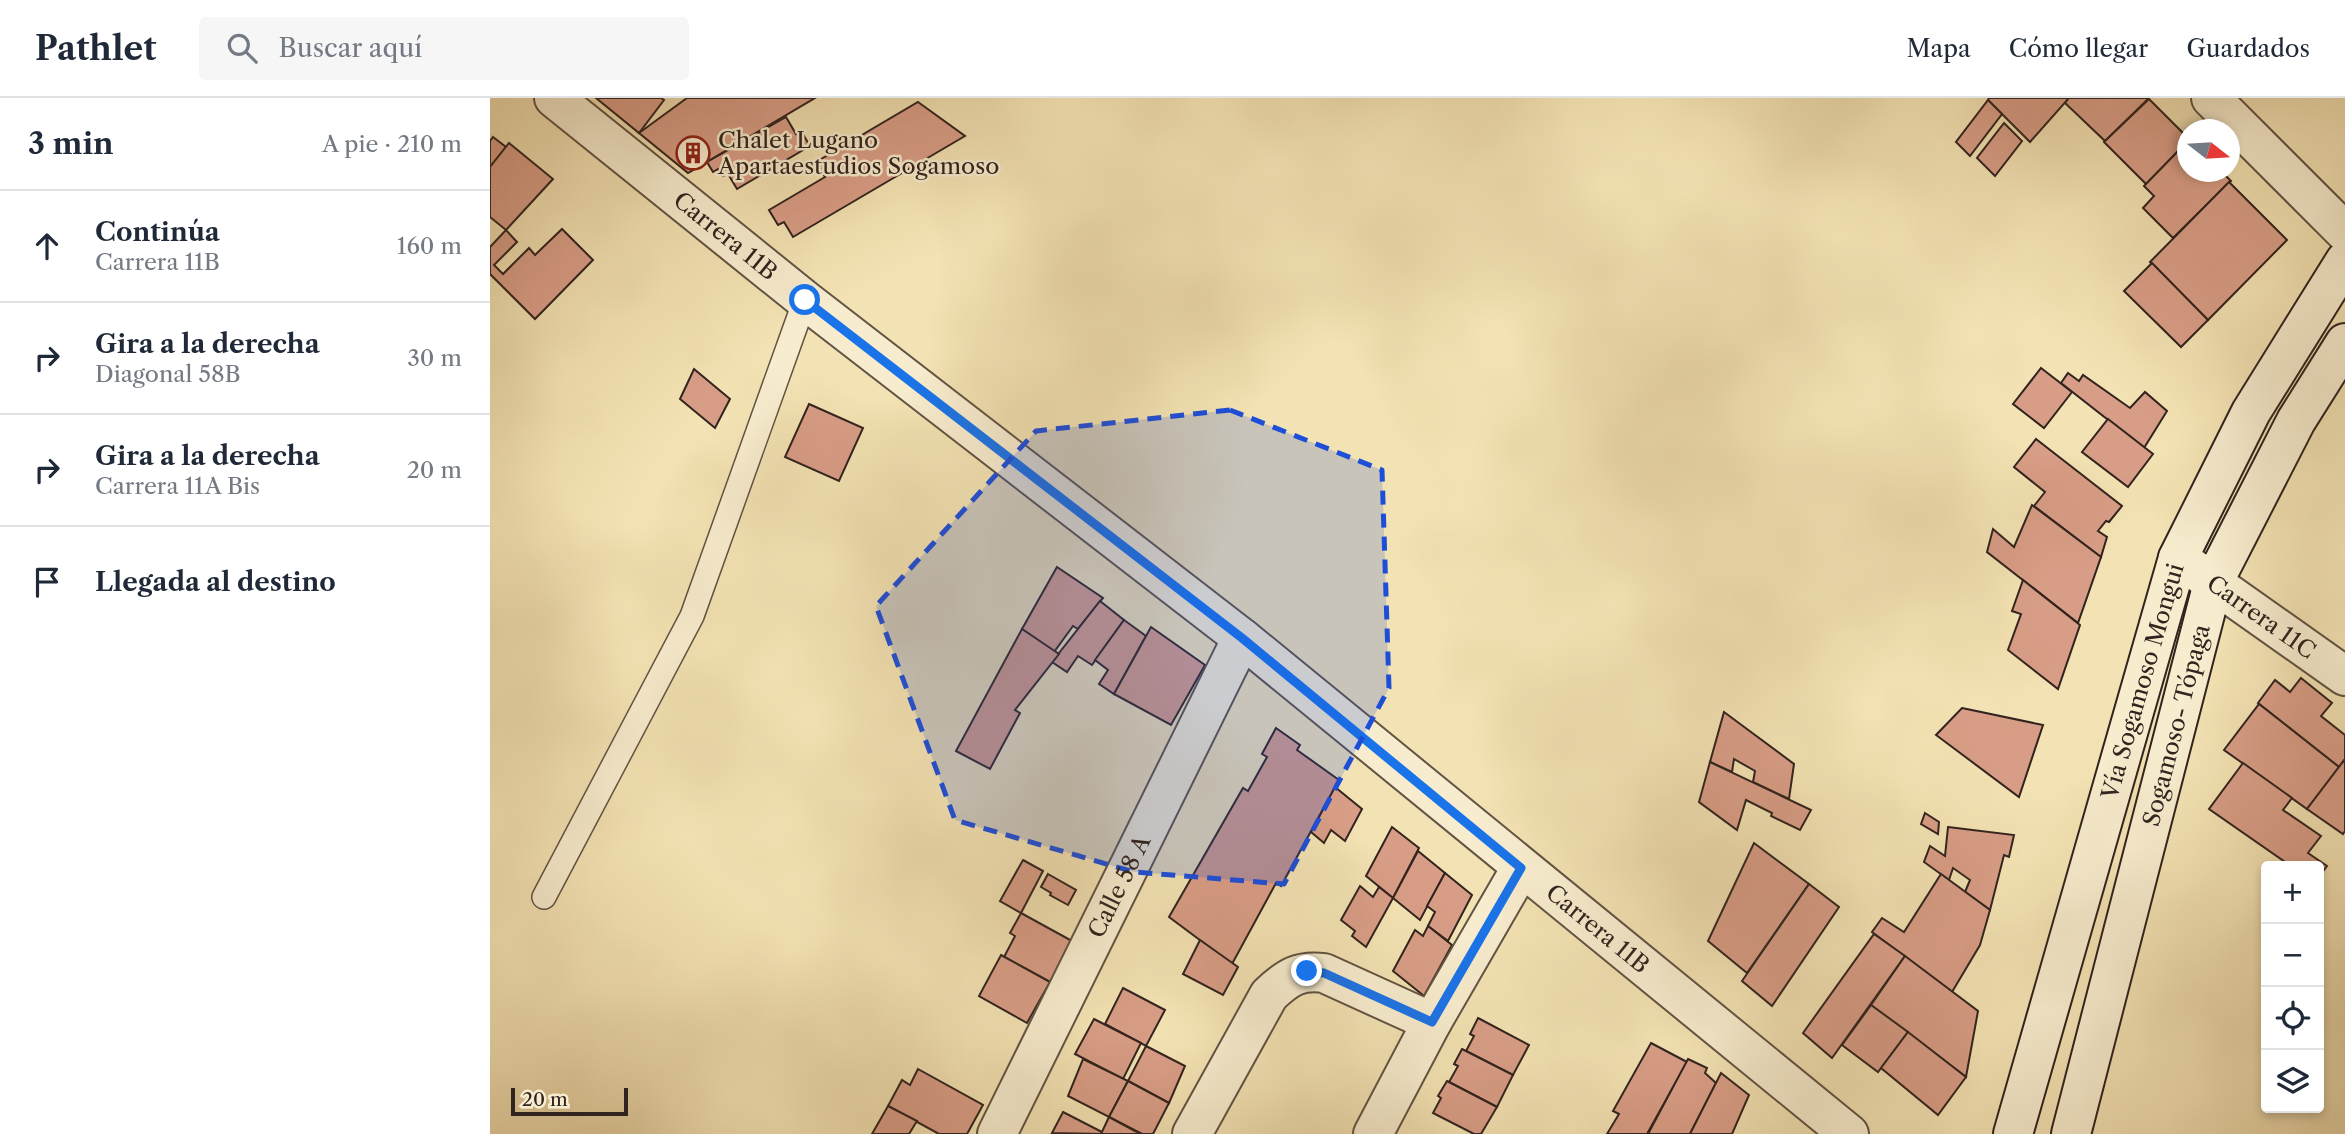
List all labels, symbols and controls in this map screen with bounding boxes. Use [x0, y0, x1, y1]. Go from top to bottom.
search box [199, 17, 689, 80]
text: Pathlet [35, 28, 157, 69]
icon: search [223, 29, 261, 67]
text: Buscar aquí [279, 32, 422, 64]
text: Mapa [1906, 34, 1971, 63]
text: Cómo llegar [2009, 34, 2148, 63]
text: Guardados [2186, 34, 2310, 63]
north arrow [2177, 119, 2240, 182]
text: 3 min [28, 125, 114, 162]
place label: Chalet Lugano Apartaestudios Sogamoso [717, 126, 999, 180]
text: A pie · 210 m [322, 130, 462, 158]
building icon: Chalet Lugano Apartaestudios Sogamoso [674, 134, 712, 172]
street label: Carrera 11B [668, 186, 783, 286]
text: Continúa [95, 216, 220, 248]
icon: ahead [28, 227, 66, 265]
text: 160 m [397, 232, 462, 260]
text: Carrera 11B [95, 248, 220, 276]
route start [789, 284, 820, 315]
text: Gira a la derecha [95, 328, 320, 360]
icon: right [28, 339, 66, 377]
text: 30 m [407, 344, 462, 372]
text: Diagonal 58B [95, 360, 241, 388]
text: Gira a la derecha [95, 440, 320, 472]
icon: right [28, 451, 66, 489]
text: 20 m [407, 456, 462, 484]
text: Carrera 11A Bis [95, 472, 260, 500]
street label: Vía Sogamoso Mongui [2095, 560, 2190, 803]
icon: arrive [28, 563, 66, 601]
text: Llegada al destino [95, 566, 336, 598]
street label: Carrera 11C [2202, 569, 2321, 665]
street label: Sogamoso- Tópaga [2137, 621, 2216, 829]
street label: Calle 58 A [1082, 830, 1157, 942]
map controls [2261, 861, 2324, 1113]
button: + [2261, 861, 2324, 924]
street label: Carrera 11B [1540, 878, 1655, 979]
button: − [2261, 924, 2324, 987]
route end [1291, 955, 1322, 986]
button: locate [2261, 987, 2324, 1050]
button: layers [2261, 1050, 2324, 1113]
scale bar [511, 1085, 628, 1117]
text: 20 m [522, 1088, 568, 1111]

